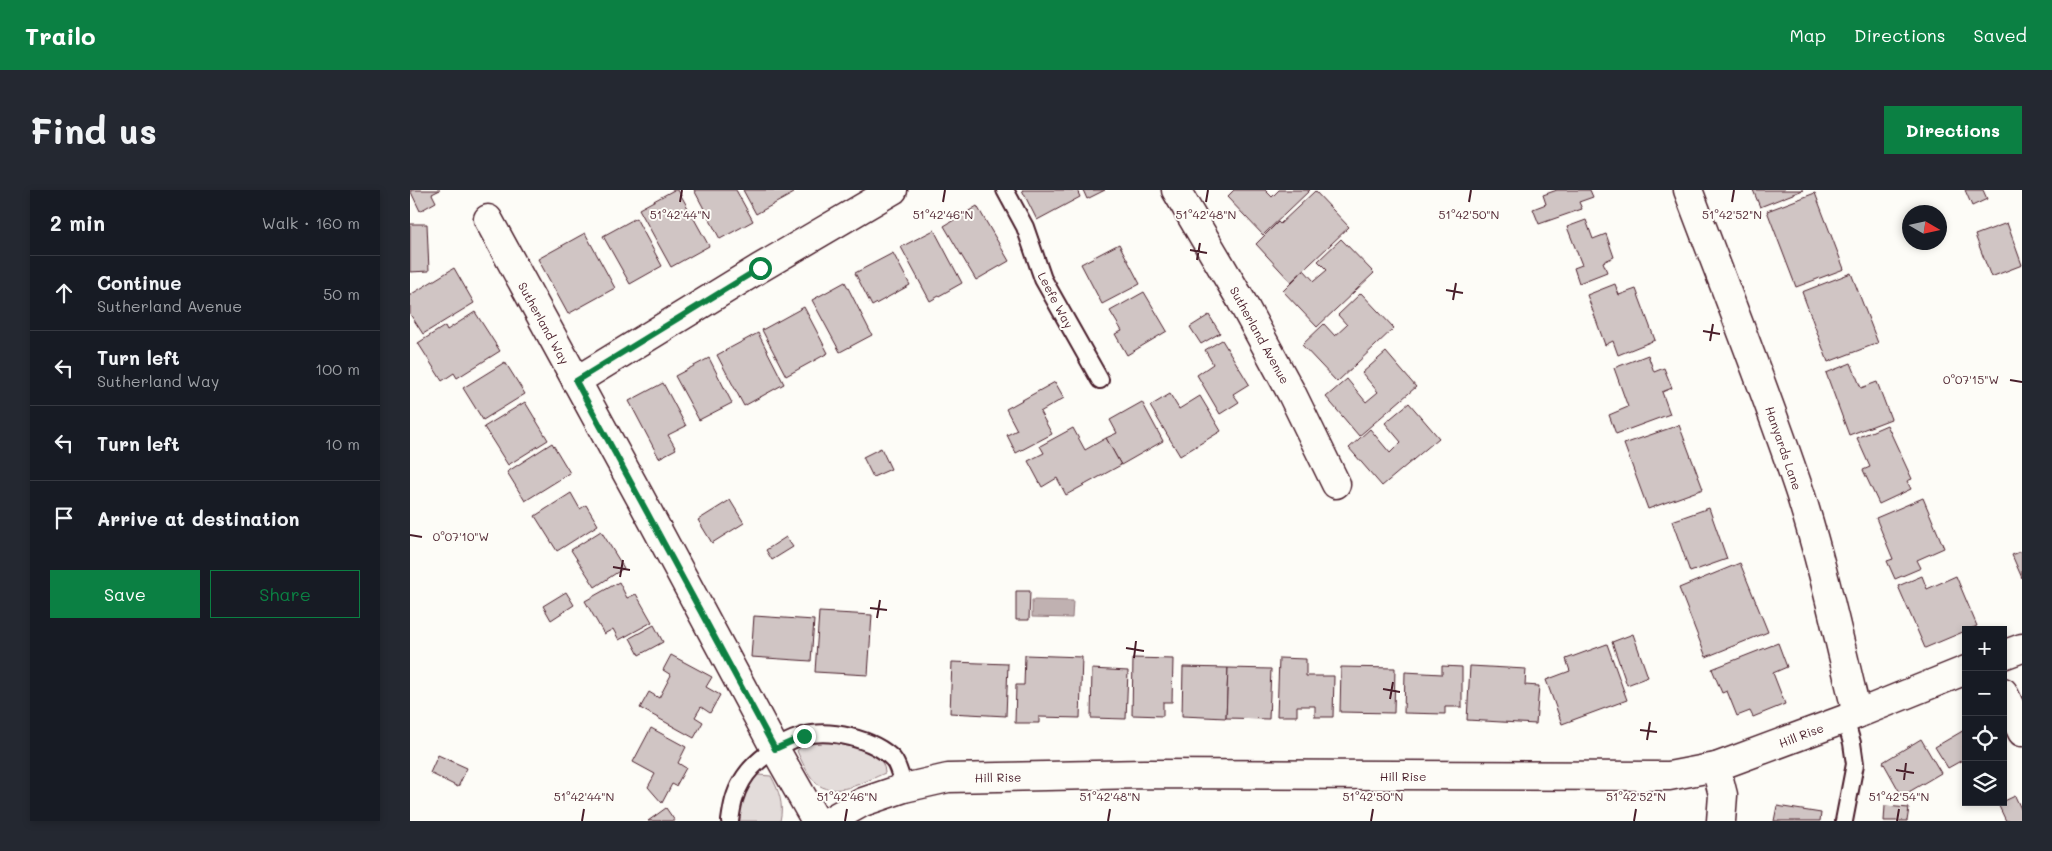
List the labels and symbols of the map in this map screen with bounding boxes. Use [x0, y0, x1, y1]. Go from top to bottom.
north arrow [1902, 205, 1947, 250]
text: 51°42'44"N [650, 206, 710, 222]
text: 51°42'46"N [913, 206, 973, 222]
text: 51°42'48"N [1176, 206, 1236, 222]
text: 51°42'50"N [1439, 206, 1499, 222]
text: 51°42'52"N [1702, 206, 1762, 222]
route start [749, 257, 772, 280]
street label: Leefe Way [1035, 269, 1077, 331]
street label: Sutherland Way [515, 279, 573, 367]
street label: Sutherland Avenue [1227, 283, 1293, 387]
text: 0°07'15"W [1943, 371, 1999, 387]
street label: Hanyards Lane [1762, 404, 1806, 492]
text: 0°07'10"W [433, 528, 489, 544]
street label: Hill Rise [1776, 719, 1826, 751]
route end [793, 725, 816, 748]
street label: Hill Rise [1380, 768, 1426, 784]
street label: Hill Rise [975, 769, 1021, 785]
text: 51°42'44"N [554, 788, 614, 804]
text: 51°42'46"N [817, 788, 877, 804]
text: 51°42'48"N [1080, 788, 1140, 804]
text: 51°42'50"N [1343, 788, 1403, 804]
text: 51°42'52"N [1606, 788, 1666, 804]
text: 51°42'54"N [1869, 788, 1929, 804]

